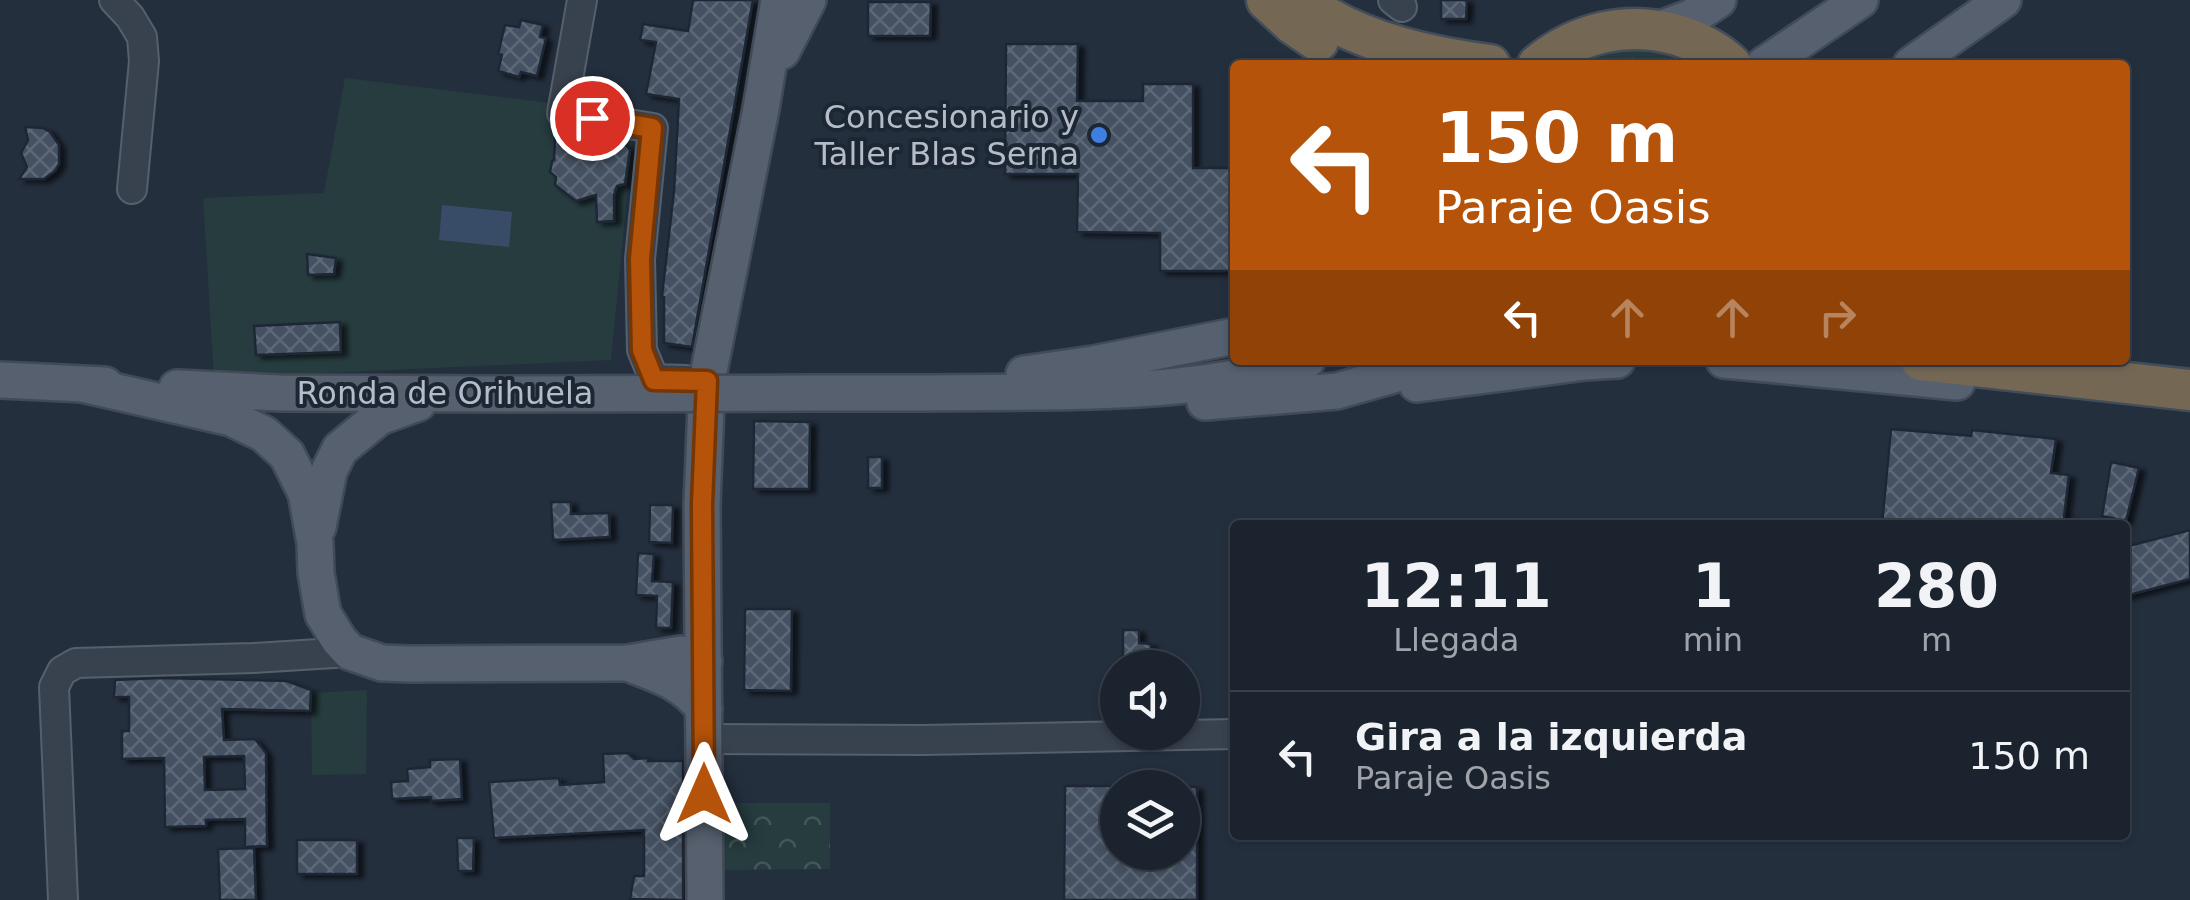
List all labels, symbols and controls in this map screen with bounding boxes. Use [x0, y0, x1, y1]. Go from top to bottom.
pin [550, 76, 635, 161]
icon: arrive [565, 91, 620, 146]
text: 150 m [1435, 97, 1678, 179]
place label: Concesionario y Taller Blas Serna [814, 98, 1079, 173]
icon: left [1270, 100, 1400, 230]
marker: Concesionario y Taller Blas Serna [1088, 124, 1110, 146]
text: Paraje Oasis [1435, 181, 1711, 234]
icon: left [1495, 290, 1550, 345]
icon: ahead [1600, 290, 1655, 345]
icon: ahead [1705, 290, 1760, 345]
icon: right [1810, 290, 1865, 345]
street label: Ronda de Orihuela [297, 374, 593, 412]
text: 12:11 [1361, 551, 1552, 621]
text: 1 [1692, 551, 1734, 621]
text: 280 [1874, 551, 1999, 621]
text: Llegada [1393, 621, 1519, 659]
text: min [1683, 621, 1743, 659]
text: m [1921, 621, 1952, 659]
map controls [1100, 650, 1200, 870]
button: sound [1100, 650, 1200, 750]
text: Gira a la izquierda [1355, 715, 1747, 759]
icon: left [1270, 729, 1325, 784]
text: 150 m [1968, 734, 2090, 778]
position arrow [652, 742, 756, 846]
text: Paraje Oasis [1355, 759, 1551, 797]
button: layers [1100, 770, 1200, 870]

